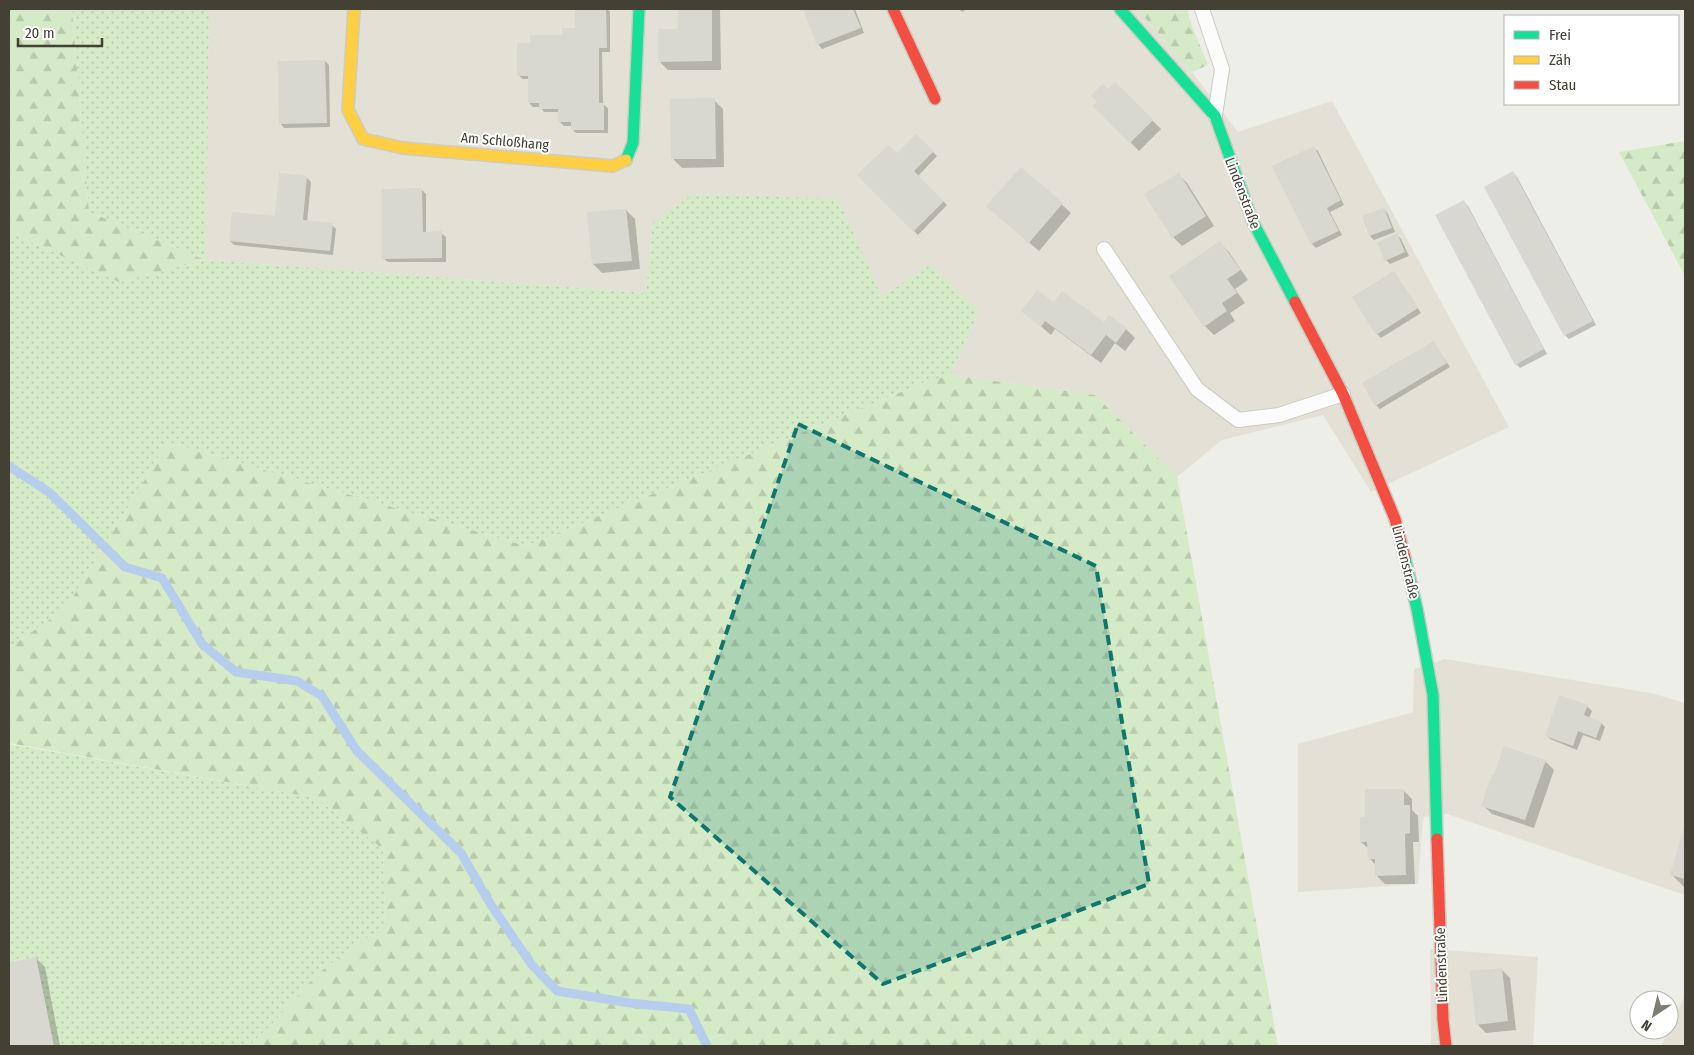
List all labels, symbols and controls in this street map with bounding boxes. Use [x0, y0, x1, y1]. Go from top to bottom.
scale bar [18, 15, 101, 47]
legend [1504, 15, 1679, 105]
text: 20 m [25, 24, 55, 42]
text: Frei [1549, 26, 1571, 44]
text: Zäh [1549, 51, 1571, 69]
text: Stau [1549, 76, 1576, 94]
street label: Am Schloßhang [460, 129, 550, 154]
street label: Lindenstraße [1221, 155, 1264, 231]
street label: Lindenstraße [1388, 524, 1423, 601]
street label: Lindenstraße [1432, 927, 1451, 1003]
north arrow [1629, 990, 1679, 1040]
text: N [1639, 1016, 1655, 1035]

